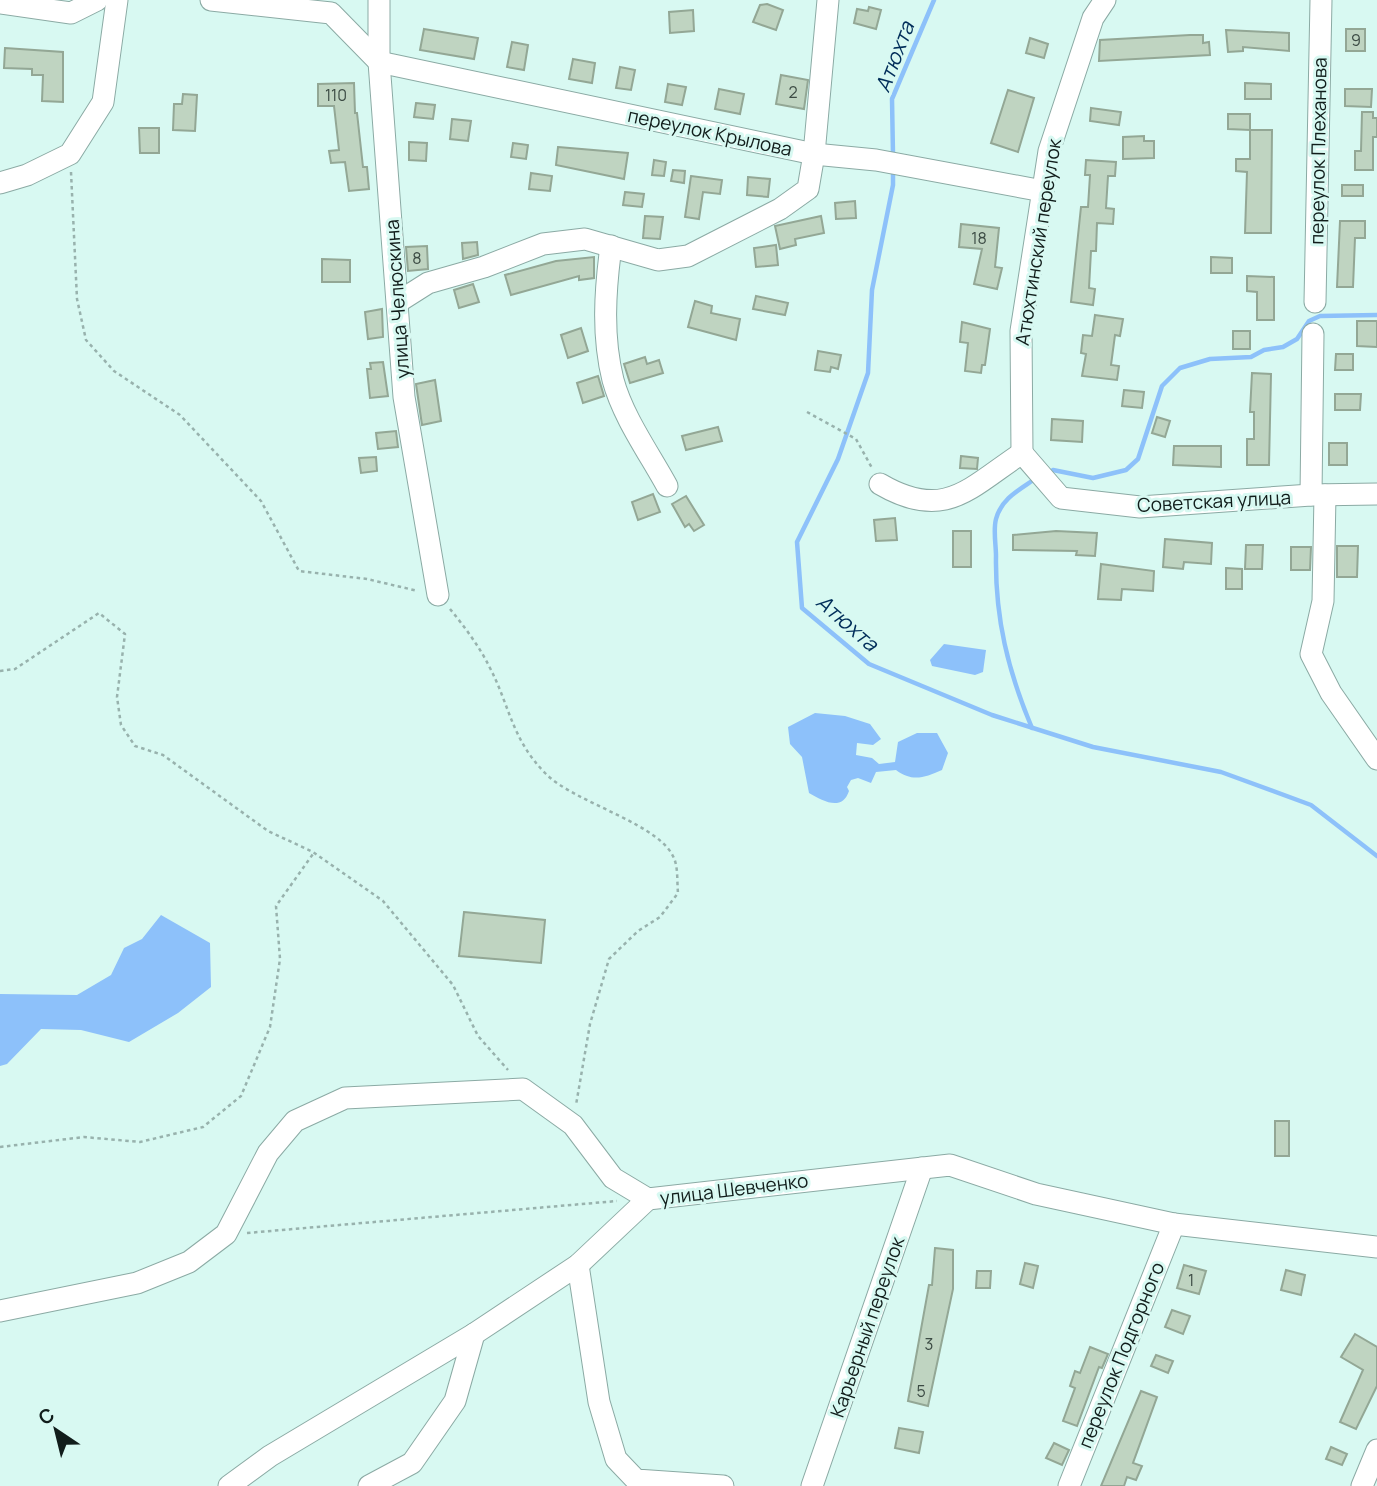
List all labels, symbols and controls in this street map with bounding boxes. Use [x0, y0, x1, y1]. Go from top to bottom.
water label: Атюхта [868, 16, 921, 96]
house number: 9 [1351, 29, 1361, 51]
street label: переулок Плеханова [1303, 57, 1333, 245]
house number: 2 [788, 81, 798, 103]
house number: 110 [325, 84, 347, 106]
street label: переулок Крылова [625, 102, 795, 162]
street label: Атюхтинский переулок [1009, 136, 1067, 347]
street label: улица Челюскина [378, 219, 416, 379]
house number: 18 [971, 227, 987, 249]
house number: 8 [412, 247, 422, 269]
street label: Советская улица [1136, 484, 1292, 518]
water label: Атюхта [811, 588, 886, 658]
street label: улица Шевченко [658, 1167, 810, 1211]
street label: Карьерный переулок [824, 1233, 910, 1421]
street label: переулок Подгорного [1072, 1258, 1170, 1452]
house number: 1 [1188, 1269, 1194, 1291]
house number: 3 [925, 1333, 933, 1355]
house number: 5 [916, 1380, 926, 1402]
north arrow [21, 1395, 91, 1465]
text: С [33, 1401, 59, 1431]

